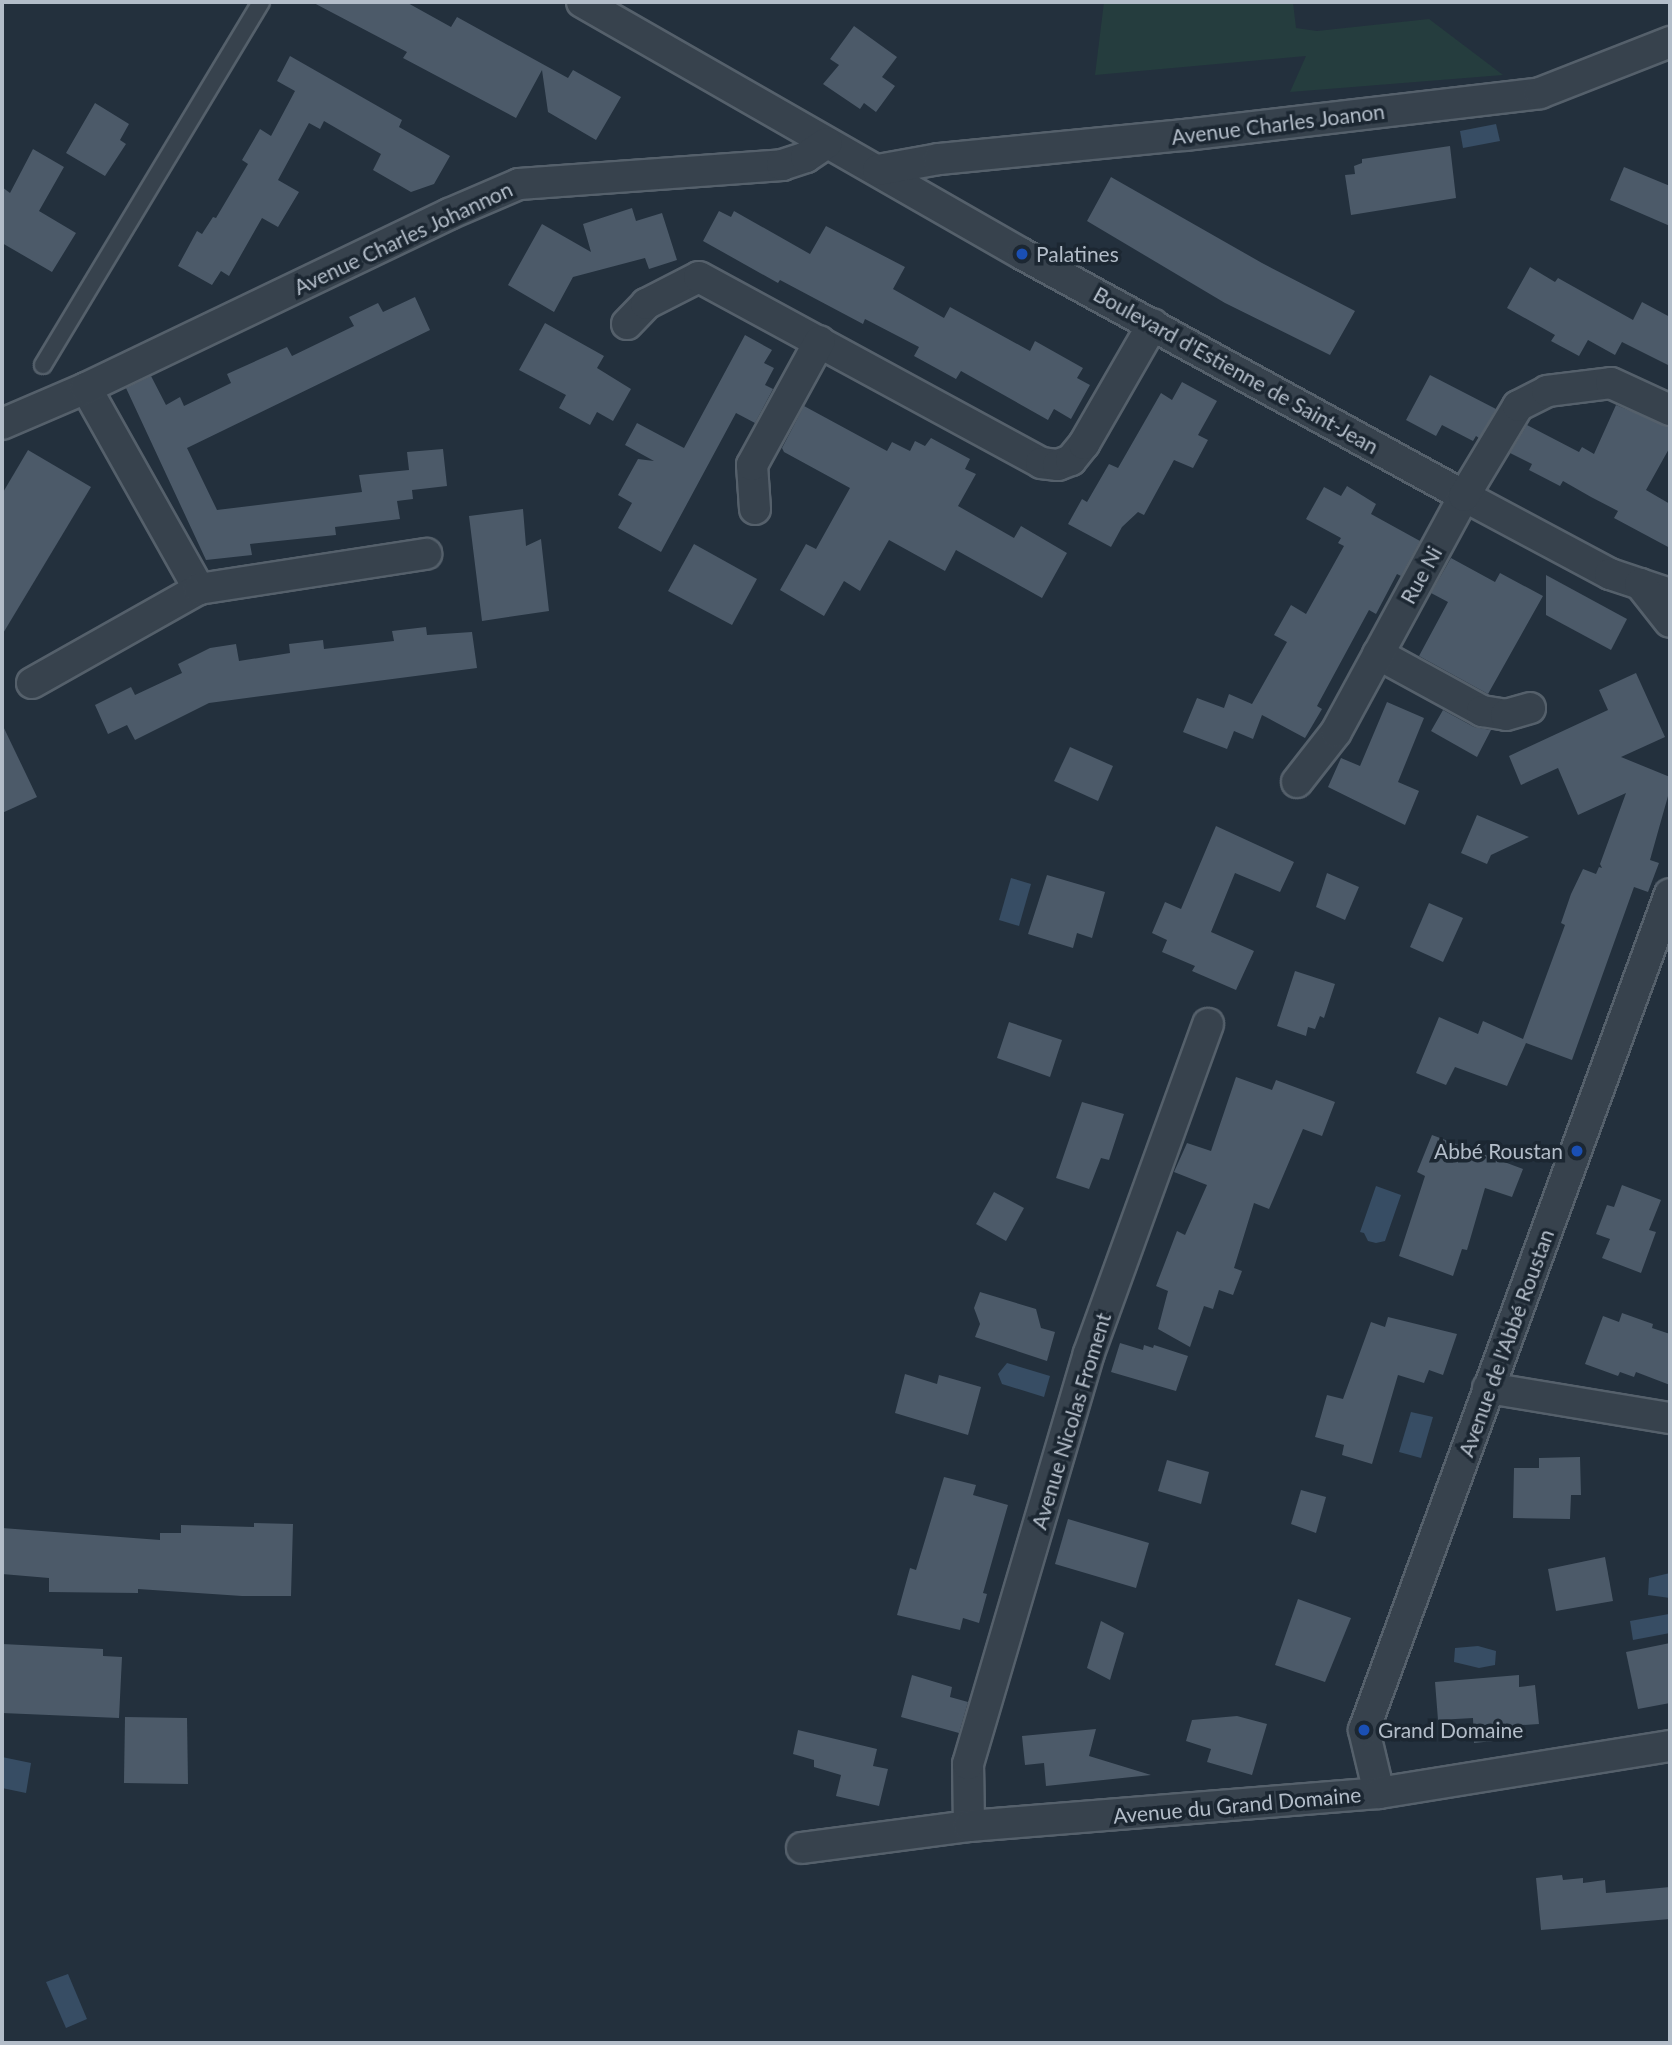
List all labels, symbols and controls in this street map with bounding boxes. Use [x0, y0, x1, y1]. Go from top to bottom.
street label: Avenue Charles Joanon [1170, 98, 1386, 150]
street label: Avenue Charles Johannon [289, 176, 517, 300]
place label: Palatines [1036, 241, 1119, 267]
marker: Palatines [1014, 246, 1030, 262]
street label: Boulevard d'Estienne de Saint-Jean [1089, 281, 1383, 459]
street label: Rue Ni [1395, 542, 1447, 608]
place label: Abbé Roustan [1434, 1138, 1563, 1164]
marker: Abbé Roustan [1569, 1143, 1585, 1159]
street label: Avenue de l'Abbé Roustan [1453, 1226, 1559, 1460]
street label: Avenue Nicolas Froment [1026, 1310, 1116, 1532]
place label: Grand Domaine [1378, 1717, 1523, 1743]
marker: Grand Domaine [1356, 1722, 1372, 1738]
street label: Avenue du Grand Domaine [1112, 1782, 1362, 1828]

